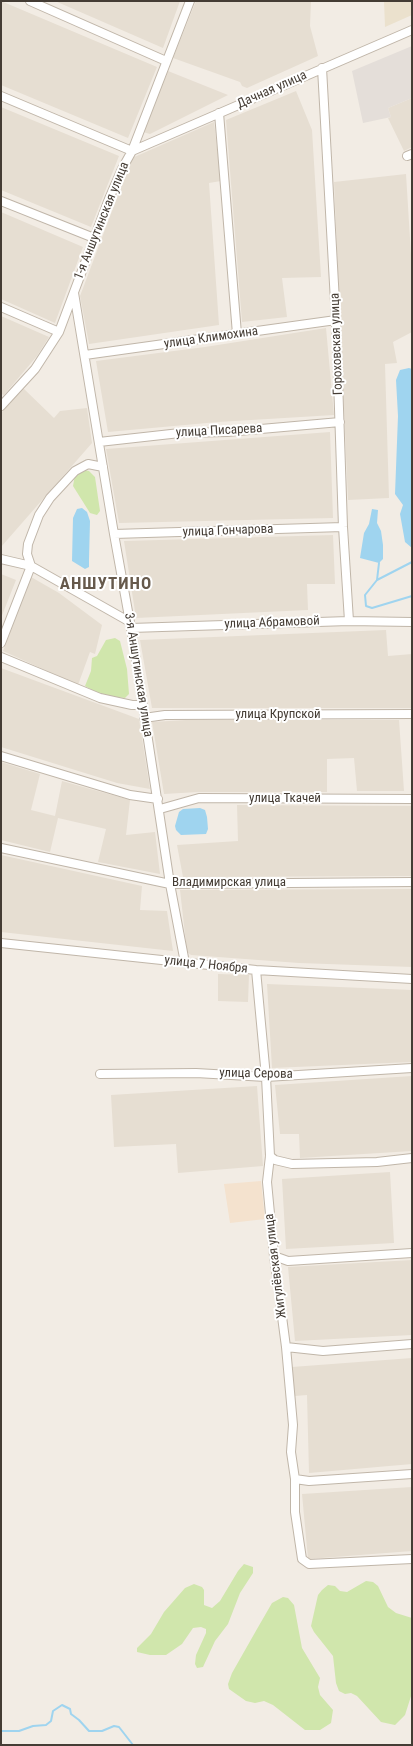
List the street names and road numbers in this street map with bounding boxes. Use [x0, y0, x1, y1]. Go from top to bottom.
street label: Дачная улица [235, 68, 309, 112]
street label: 1-я Аншутинская улица [71, 160, 133, 282]
street label: Гороховская улица [327, 293, 347, 395]
street label: улица Климохина [163, 324, 259, 352]
street label: улица Писарева [175, 421, 263, 441]
street label: улица Гончарова [182, 522, 274, 540]
street label: 3-я Аншутинская улица [120, 612, 156, 738]
street label: улица Абрамовой [224, 614, 320, 632]
street label: улица Крупской [235, 707, 321, 723]
street label: улица Ткачей [249, 791, 321, 807]
street label: Владимирская улица [172, 875, 286, 891]
street label: улица 7 Ноября [164, 953, 248, 977]
street label: улица Серова [219, 1066, 293, 1082]
street label: Жигулёвская улица [262, 1213, 290, 1319]

